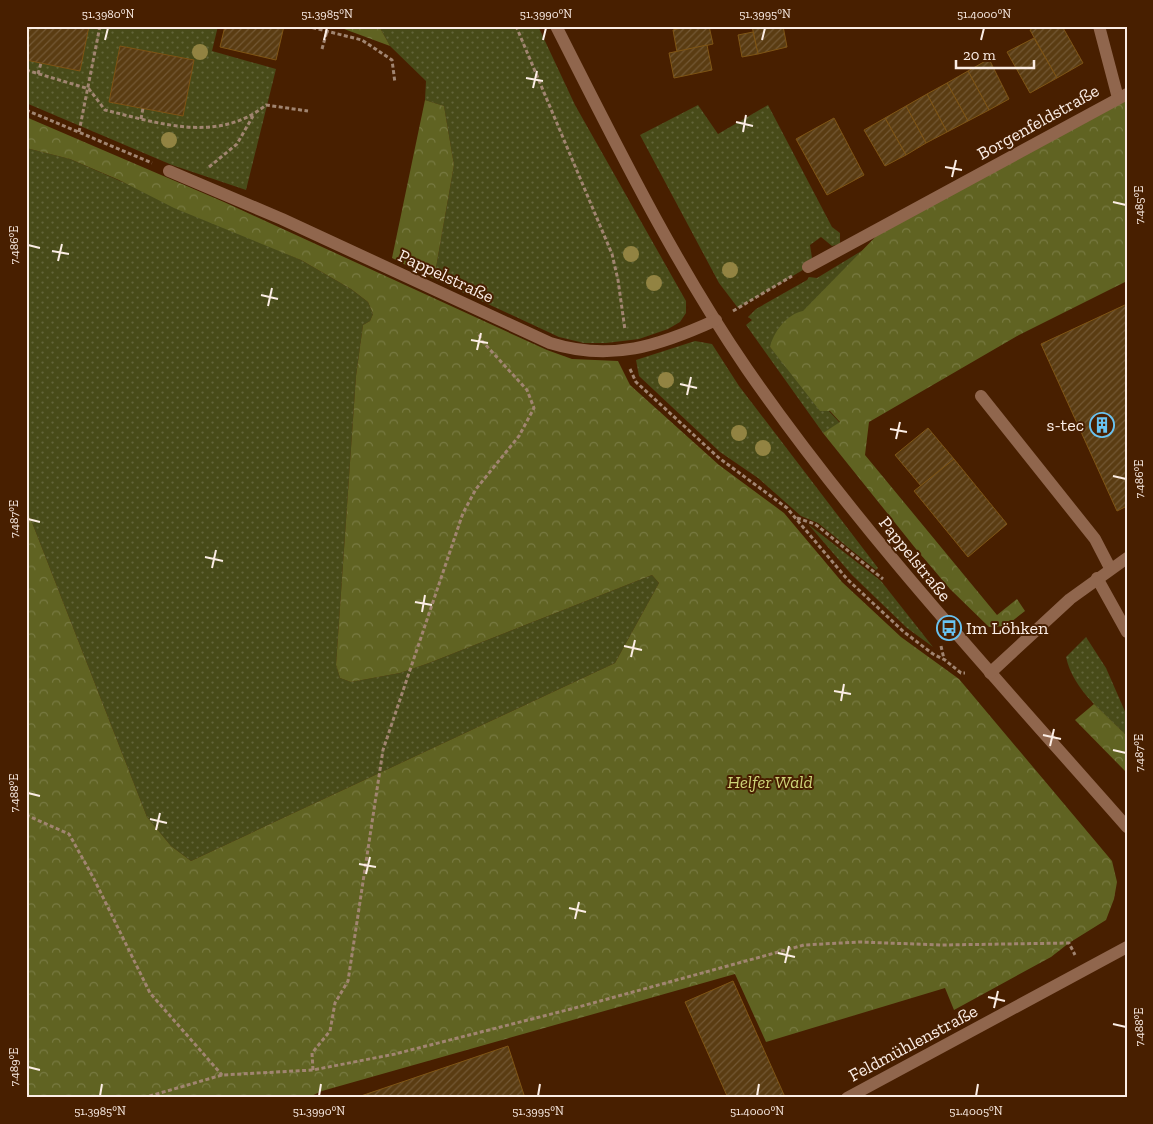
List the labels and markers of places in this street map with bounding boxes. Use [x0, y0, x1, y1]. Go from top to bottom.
building icon: s-tec [1089, 412, 1115, 438]
place label: s-tec [1047, 414, 1084, 436]
bus stop icon: Im Löhken [936, 615, 962, 641]
place label: Im Löhken [966, 617, 1049, 639]

